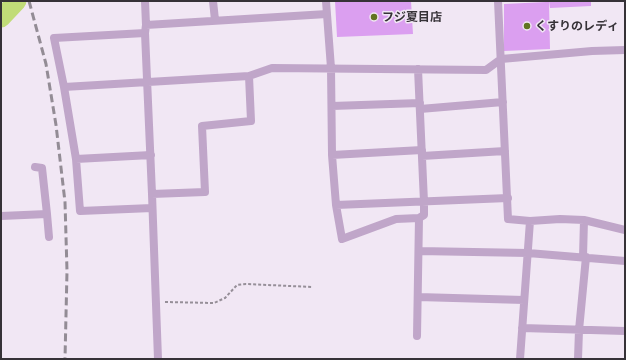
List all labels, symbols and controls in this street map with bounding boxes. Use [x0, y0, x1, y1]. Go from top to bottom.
place label: フジ夏目店 [382, 10, 442, 24]
marker: フジ夏目店 [369, 12, 379, 22]
place label: くすりのレディ [535, 19, 619, 33]
marker: くすりのレディ [522, 21, 532, 31]

